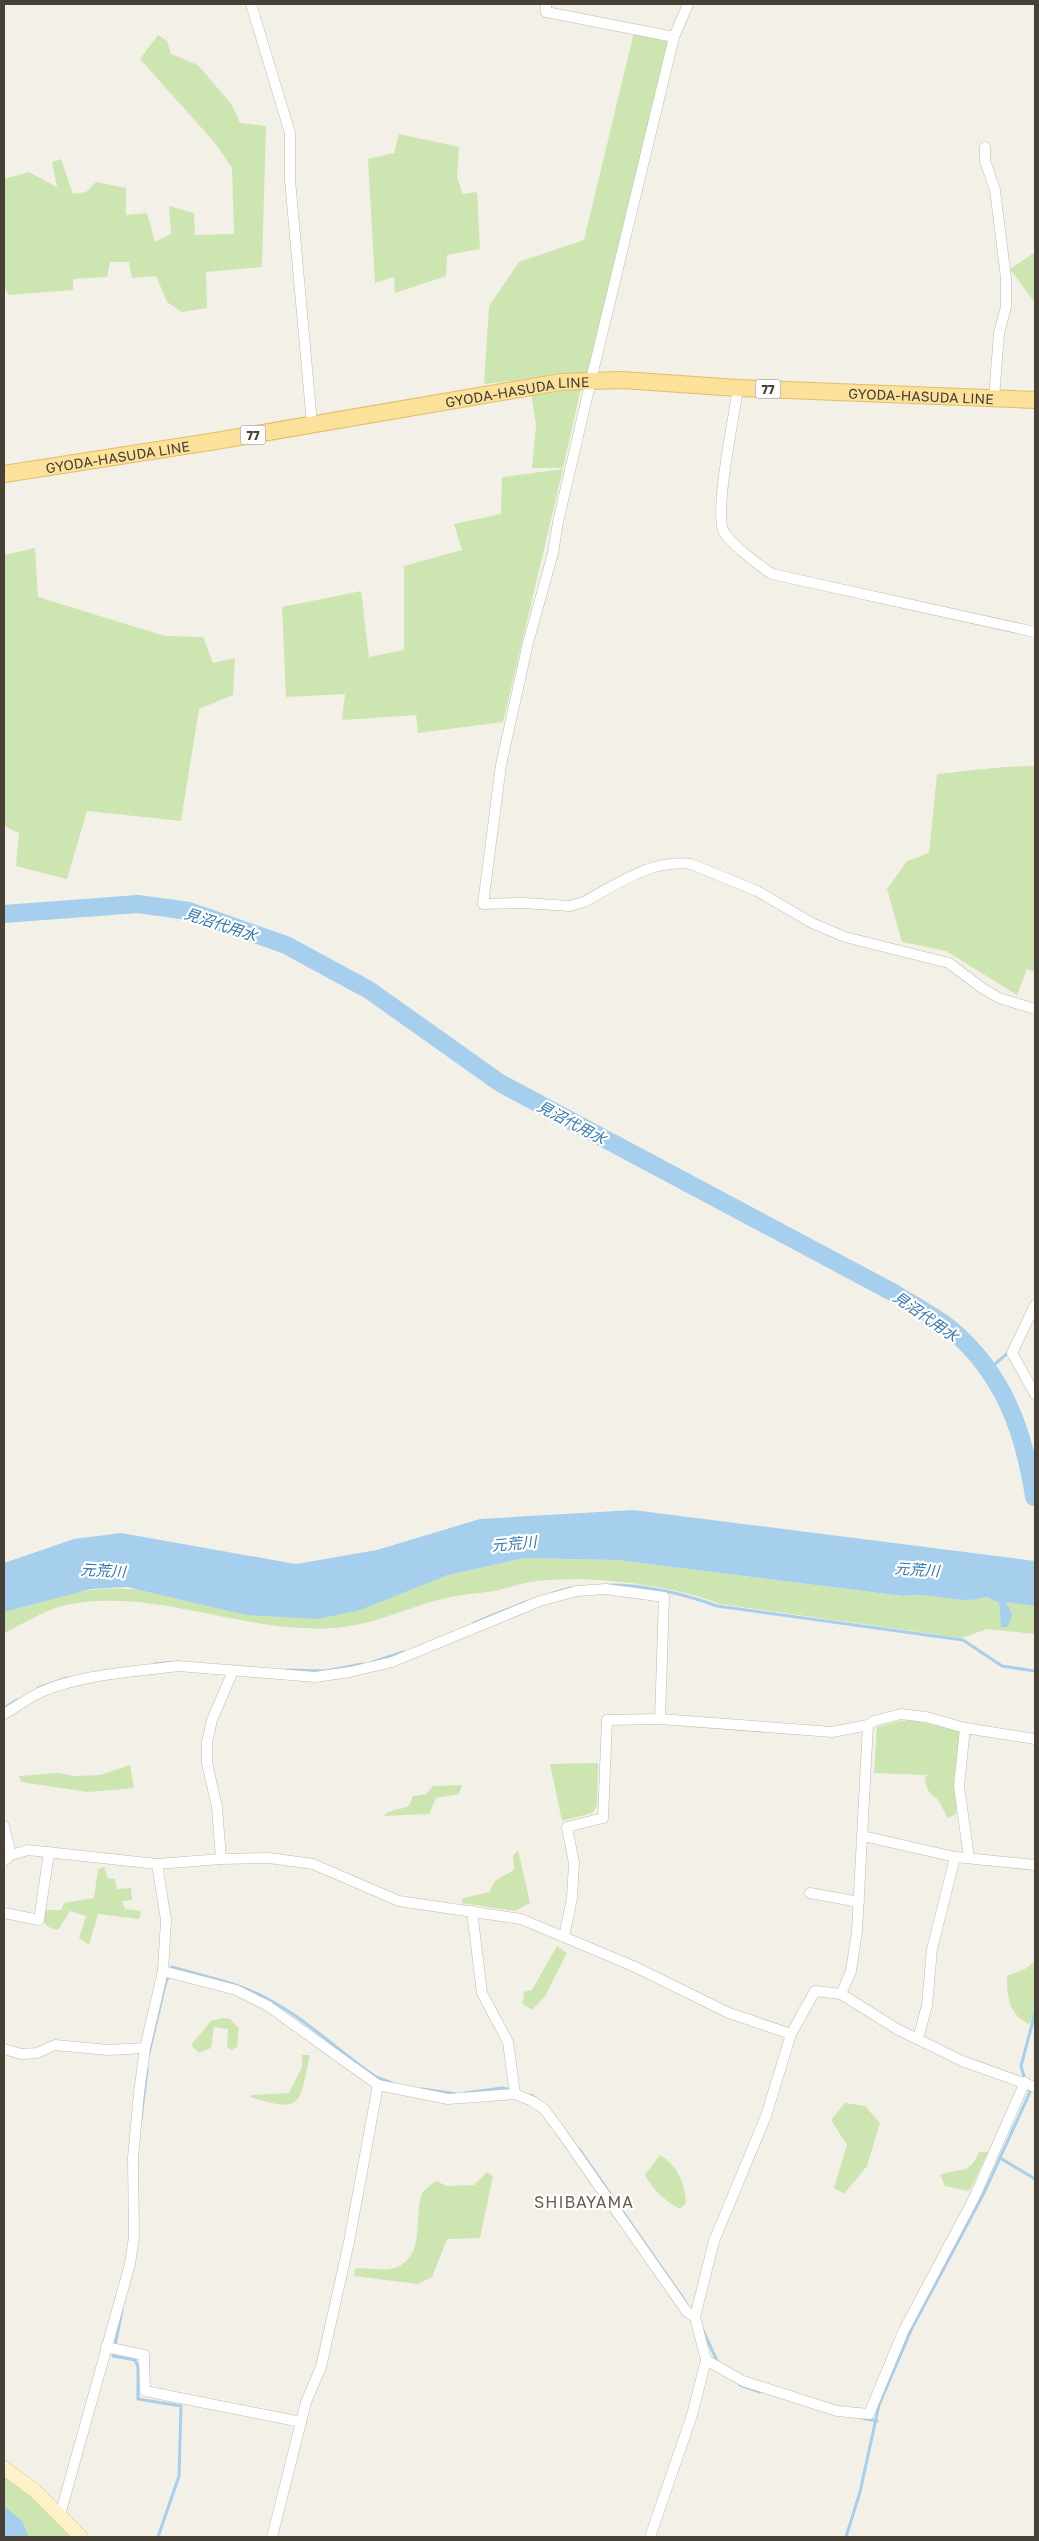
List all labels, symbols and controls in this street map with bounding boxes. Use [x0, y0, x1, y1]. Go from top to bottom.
street label: GYODA-HASUDA LINE [444, 373, 590, 410]
road number: 77 [756, 379, 780, 398]
street label: GYODA-HASUDA LINE [848, 384, 994, 407]
road number: 77 [240, 426, 266, 444]
street label: GYODA-HASUDA LINE [44, 437, 191, 476]
water label: 見沼代用水 [183, 904, 261, 945]
water label: 見沼代用水 [535, 1096, 611, 1148]
water label: 見沼代用水 [890, 1287, 964, 1346]
water label: 元荒川 [491, 1532, 539, 1554]
water label: 元荒川 [894, 1558, 942, 1580]
water label: 元荒川 [80, 1560, 128, 1580]
district label: SHIBAYAMA [534, 2192, 634, 2212]

